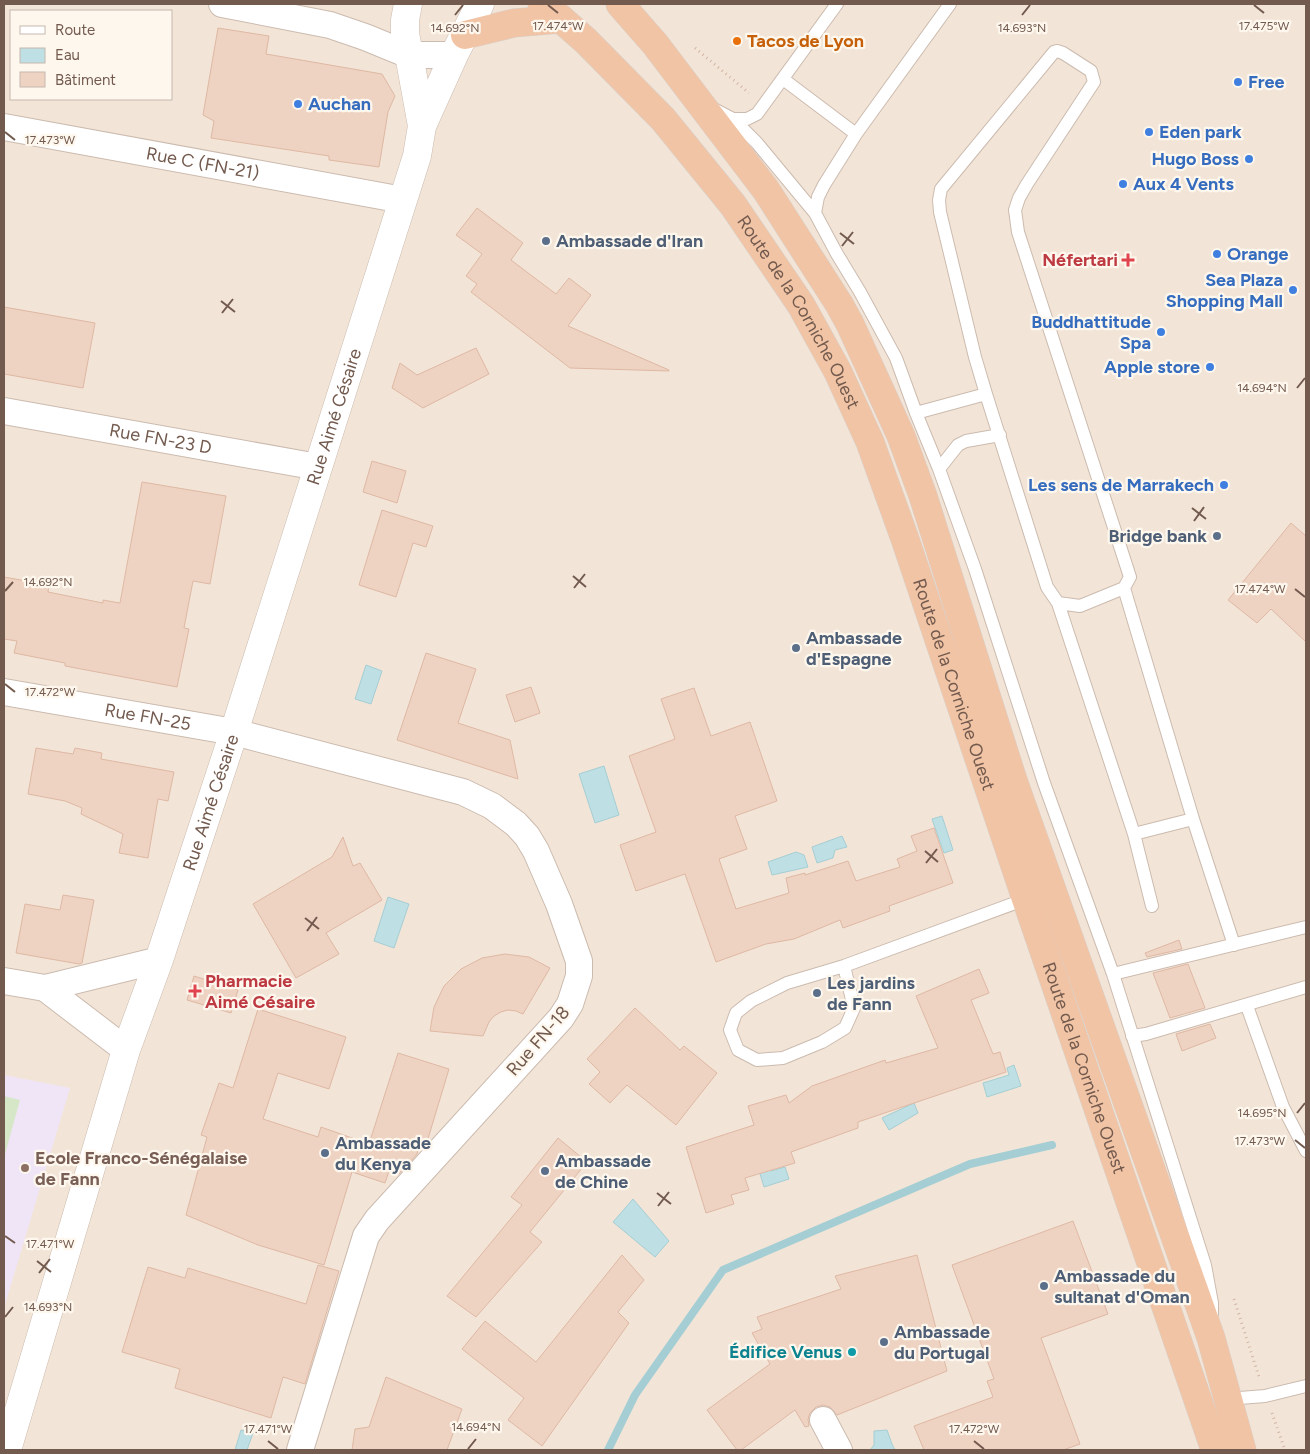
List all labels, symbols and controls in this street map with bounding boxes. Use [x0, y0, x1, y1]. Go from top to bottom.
legend [10, 10, 172, 100]
text: 17.474°W [532, 19, 584, 33]
text: 17.475°W [1239, 19, 1290, 33]
text: Route [55, 21, 95, 39]
text: 14.692°N [431, 21, 479, 35]
text: 14.693°N [998, 21, 1046, 35]
place label: Tacos de Lyon [747, 30, 864, 52]
marker: Tacos de Lyon [731, 35, 743, 47]
text: Eau [55, 46, 80, 64]
text: Bâtiment [55, 71, 116, 89]
place label: Free [1248, 71, 1285, 93]
marker: Free [1232, 76, 1244, 88]
place label: Auchan [308, 93, 371, 115]
marker: Auchan [292, 98, 304, 110]
place label: Eden park [1159, 121, 1242, 143]
marker: Eden park [1143, 126, 1155, 138]
text: 17.473°W [25, 133, 76, 147]
street label: Rue C (FN-21) [144, 142, 261, 184]
place label: Hugo Boss [1151, 148, 1240, 170]
marker: Hugo Boss [1243, 153, 1255, 165]
place label: Aux 4 Vents [1133, 173, 1234, 195]
marker: Aux 4 Vents [1117, 178, 1129, 190]
street label: Route de la Corniche Ouest [732, 211, 865, 413]
place label: Ambassade d'Iran [556, 230, 703, 252]
marker: Ambassade d'Iran [540, 235, 552, 247]
place label: Orange [1227, 243, 1289, 265]
marker: Orange [1211, 248, 1223, 260]
place label: Néfertari [1042, 249, 1118, 271]
marker: Néfertari [1122, 254, 1134, 266]
place label: Sea Plaza Shopping Mall [1166, 269, 1283, 312]
marker: Sea Plaza Shopping Mall [1287, 284, 1299, 296]
place label: Buddhattitude Spa [1031, 311, 1151, 354]
marker: Buddhattitude Spa [1155, 326, 1167, 338]
street label: Rue Aimé Césaire [302, 345, 366, 488]
place label: Apple store [1104, 356, 1200, 378]
marker: Apple store [1204, 361, 1216, 373]
text: 14.694°N [1237, 381, 1287, 395]
street label: Rue FN-23 D [108, 419, 213, 459]
place label: Les sens de Marrakech [1028, 474, 1214, 496]
marker: Les sens de Marrakech [1218, 479, 1230, 491]
place label: Bridge bank [1108, 525, 1207, 547]
marker: Bridge bank [1211, 530, 1223, 542]
text: 14.692°N [24, 575, 72, 589]
street label: Route de la Corniche Ouest [908, 576, 1000, 793]
text: 17.474°W [1234, 582, 1286, 596]
place label: Ambassade d'Espagne [806, 627, 902, 670]
marker: Ambassade d'Espagne [790, 642, 802, 654]
text: 17.472°W [25, 685, 76, 699]
street label: Rue FN-25 [103, 699, 193, 735]
street label: Rue Aimé Césaire [178, 731, 244, 873]
street label: Route de la Corniche Ouest [1038, 959, 1130, 1177]
place label: Pharmacie Aimé Césaire [205, 970, 315, 1013]
place label: Les jardins de Fann [827, 972, 916, 1015]
marker: Pharmacie Aimé Césaire [189, 985, 201, 997]
marker: Les jardins de Fann [811, 987, 823, 999]
street label: Rue FN-18 [502, 1002, 574, 1080]
text: 14.695°N [1237, 1106, 1287, 1120]
place label: Ambassade du Kenya [335, 1132, 431, 1175]
text: 17.473°W [1235, 1134, 1286, 1148]
place label: Ecole Franco-Sénégalaise de Fann [35, 1147, 247, 1190]
marker: Ambassade du Kenya [319, 1147, 331, 1159]
place label: Ambassade de Chine [555, 1150, 651, 1193]
marker: Ecole Franco-Sénégalaise de Fann [19, 1162, 31, 1174]
marker: Ambassade de Chine [539, 1165, 551, 1177]
text: 17.471°W [26, 1237, 75, 1251]
place label: Ambassade du sultanat d'Oman [1054, 1265, 1190, 1308]
marker: Ambassade du sultanat d'Oman [1038, 1280, 1050, 1292]
text: 14.693°N [24, 1300, 72, 1314]
place label: Ambassade du Portugal [894, 1321, 990, 1364]
marker: Ambassade du Portugal [878, 1336, 890, 1348]
place label: Édifice Venus [729, 1341, 843, 1363]
marker: Édifice Venus [846, 1346, 858, 1358]
text: 14.694°N [451, 1420, 501, 1434]
text: 17.471°W [244, 1422, 293, 1436]
text: 17.472°W [949, 1422, 1000, 1436]

